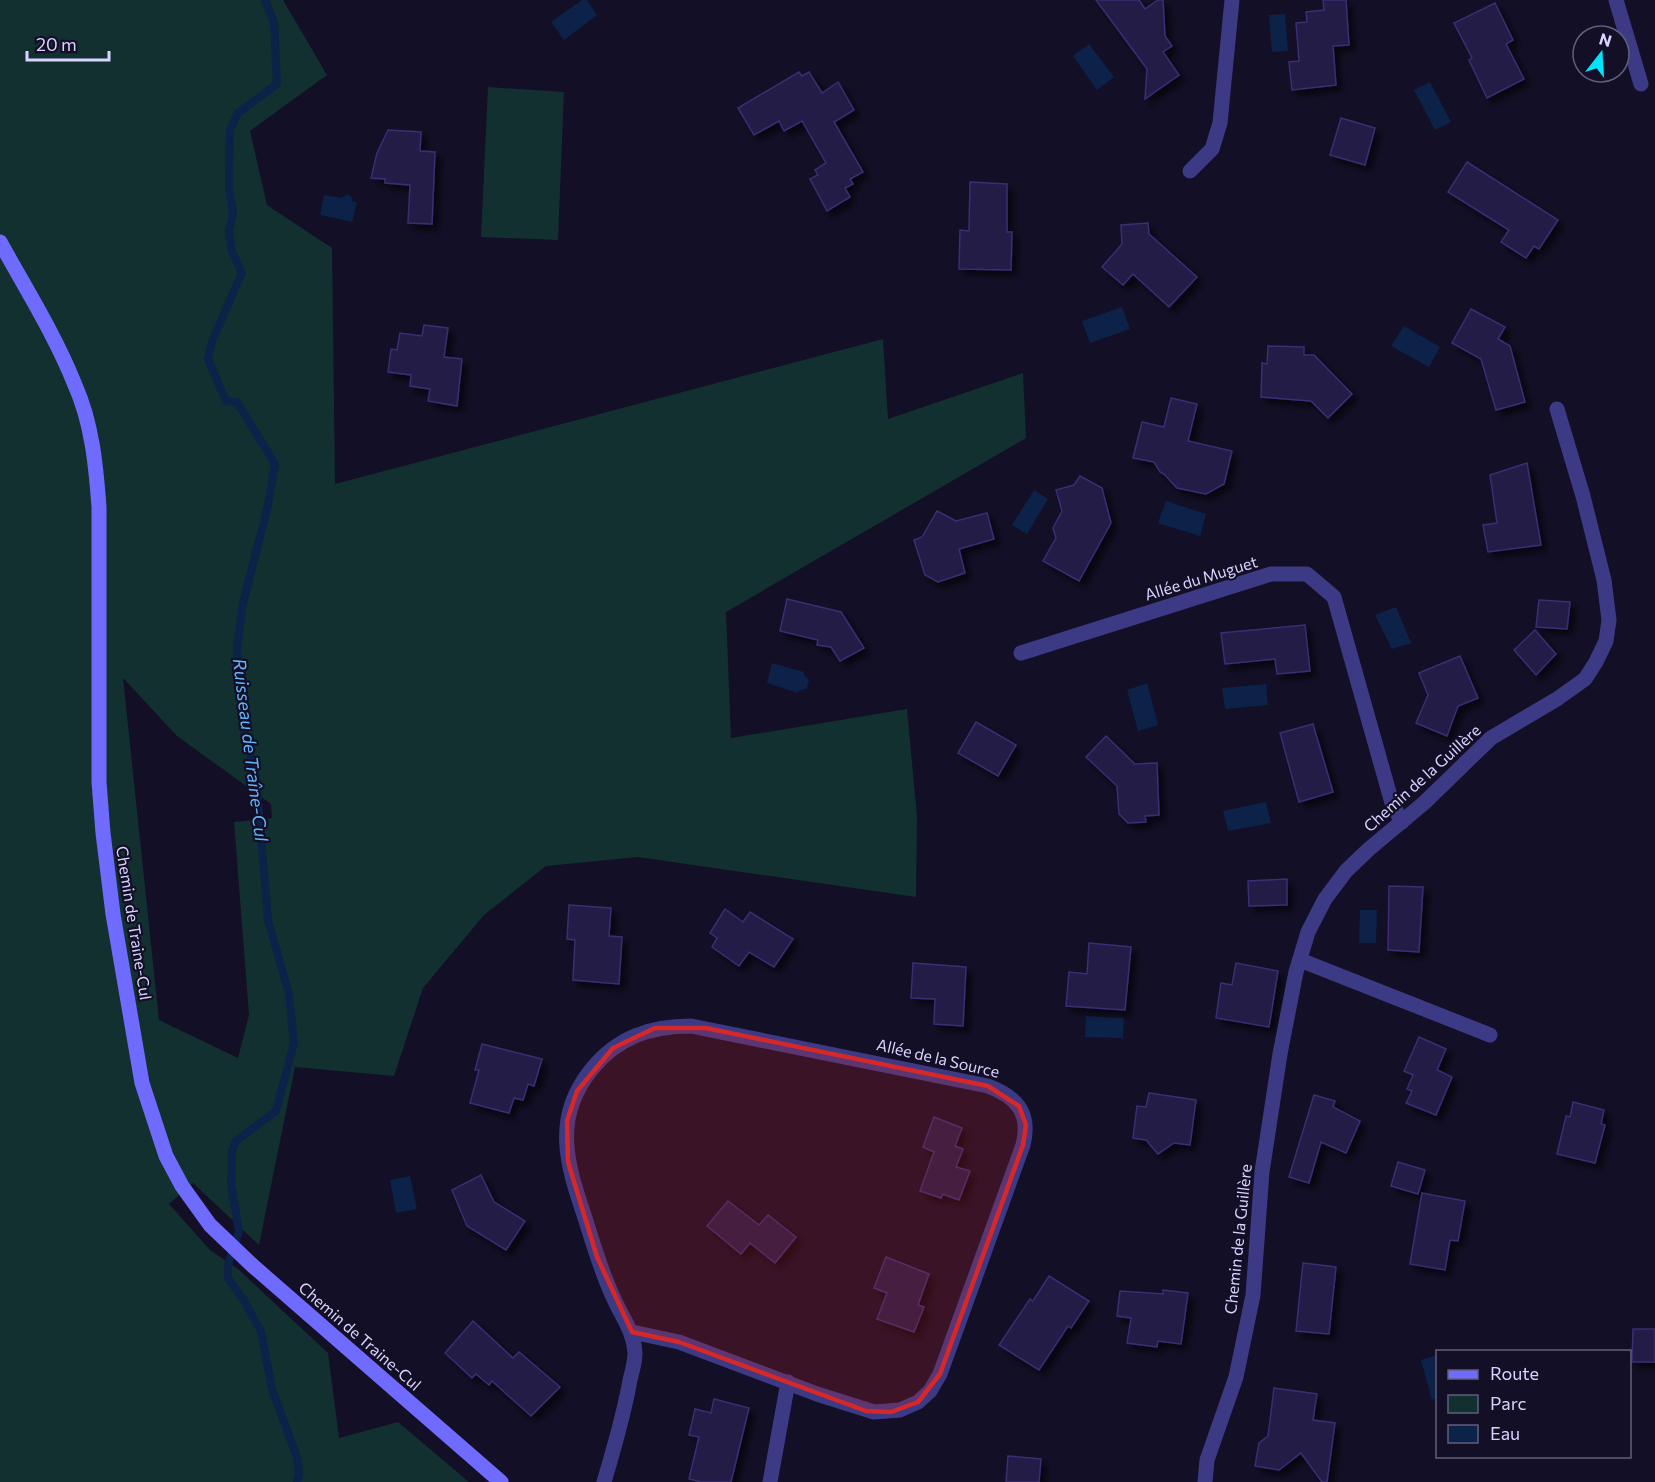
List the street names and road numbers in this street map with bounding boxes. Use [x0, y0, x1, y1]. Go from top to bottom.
street label: Allée du Muguet [1142, 551, 1260, 604]
street label: Chemin de la Guillère [1359, 720, 1484, 835]
street label: Chemin de Traine-Cul [113, 845, 156, 1001]
street label: Allée de la Source [875, 1034, 1001, 1081]
street label: Chemin de la Guillère [1220, 1163, 1255, 1315]
street label: Chemin de Traine-Cul [295, 1277, 425, 1394]

